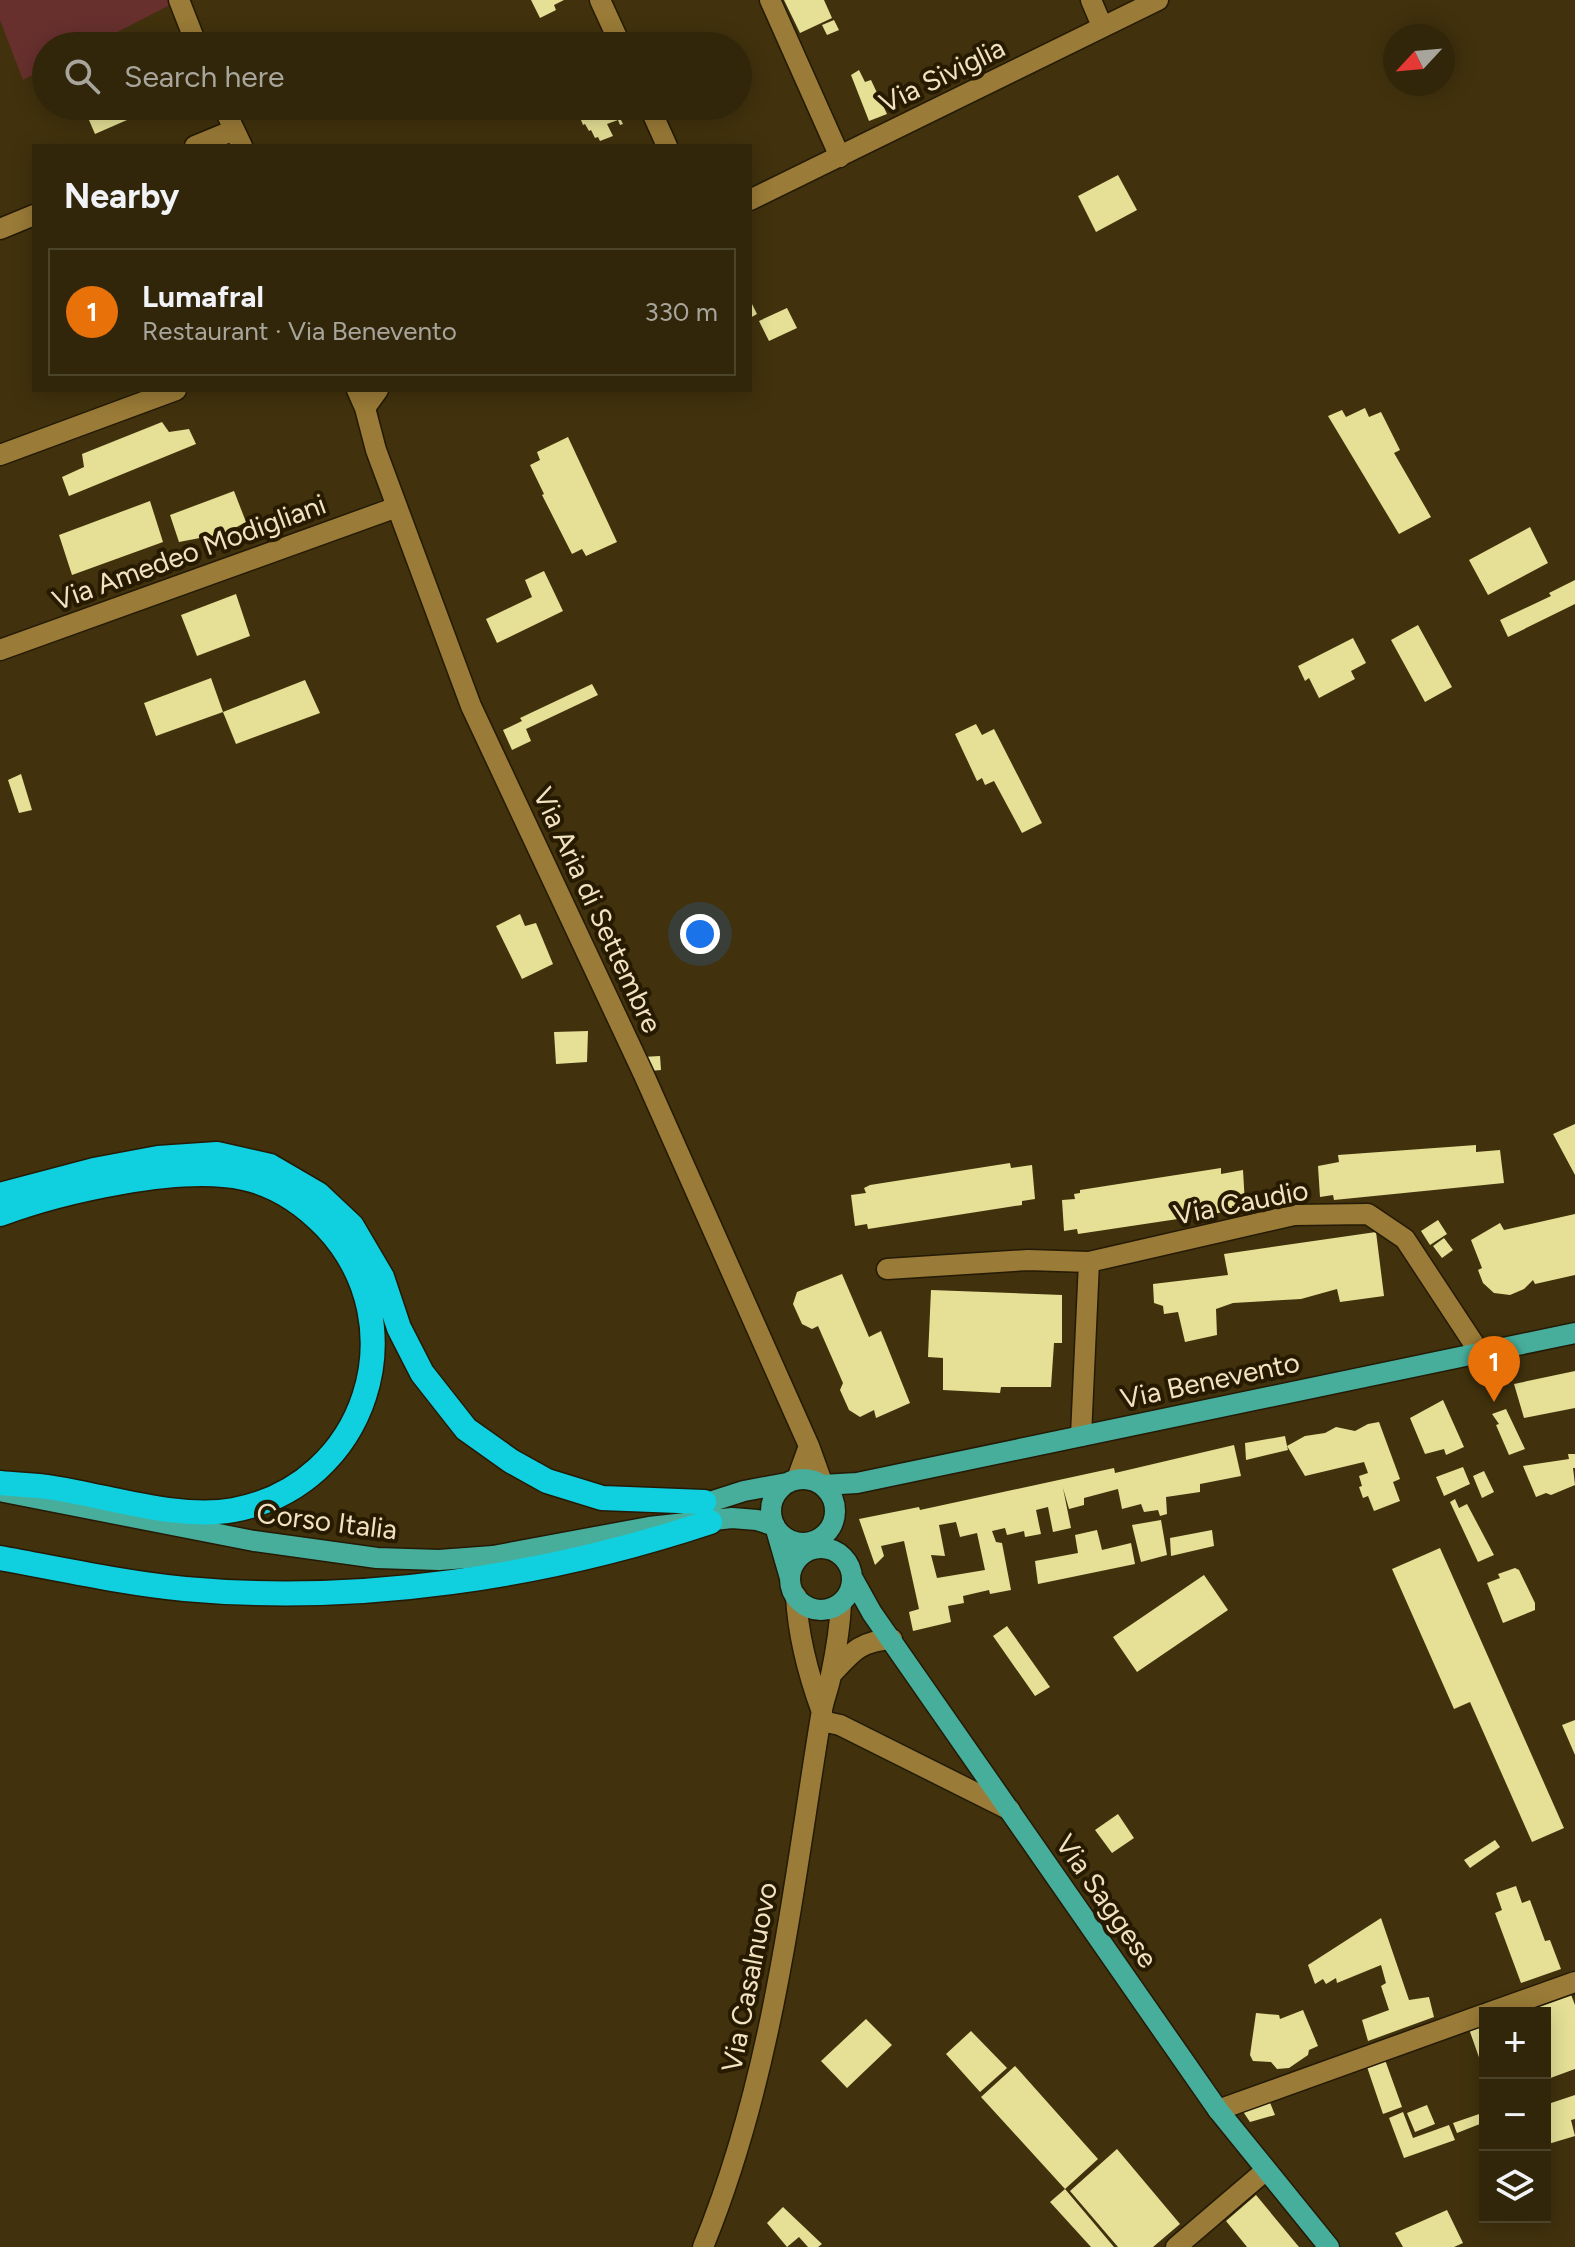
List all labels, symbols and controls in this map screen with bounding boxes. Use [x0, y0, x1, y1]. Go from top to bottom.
north arrow [1383, 24, 1455, 96]
street label: Via Siviglia [874, 30, 1010, 120]
search box [32, 32, 752, 120]
icon: search [60, 54, 104, 98]
text: Search here [124, 58, 284, 95]
text: Nearby [64, 176, 179, 217]
text: Lumafral [142, 278, 264, 315]
text: 1 [87, 296, 97, 328]
text: 330 m [644, 296, 718, 328]
text: Restaurant · Via Benevento [142, 315, 457, 347]
street label: Via Amedeo Modigliani [48, 487, 330, 617]
street label: Via Aria di Settembre [526, 782, 670, 1038]
your location [680, 914, 720, 954]
street label: Via Caudio [1171, 1172, 1311, 1232]
pin: 1 [1468, 1336, 1520, 1402]
street label: Via Benevento [1117, 1344, 1303, 1416]
street label: Corso Italia [255, 1496, 399, 1546]
street label: Via Saggese [1049, 1828, 1165, 1974]
street label: Via Casalnuovo [714, 1879, 784, 2075]
map controls [1479, 2007, 1551, 2223]
button: + [1479, 2007, 1551, 2079]
button: − [1479, 2079, 1551, 2151]
button: layers [1479, 2151, 1551, 2223]

